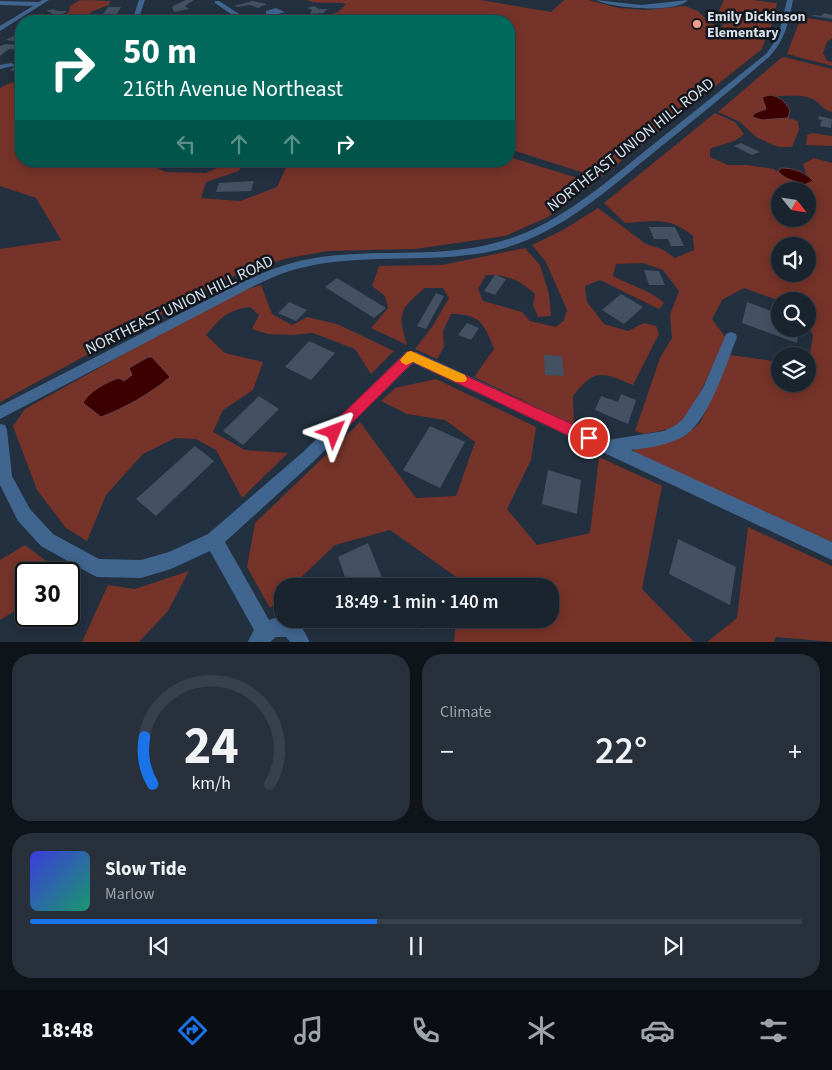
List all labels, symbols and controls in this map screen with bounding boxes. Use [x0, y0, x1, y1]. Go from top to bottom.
place label: Emily Dickinson Elementary [707, 7, 805, 43]
marker: Emily Dickinson Elementary [691, 18, 703, 30]
text: 50 m [123, 27, 197, 77]
icon: right [40, 35, 105, 100]
street label: NORTHEAST UNION HILL ROAD [542, 72, 719, 217]
text: 216th Avenue Northeast [123, 73, 343, 105]
icon: left [172, 130, 200, 158]
icon: ahead [225, 130, 253, 158]
icon: ahead [278, 130, 306, 158]
icon: right [331, 130, 359, 158]
north arrow [771, 182, 816, 228]
map controls [771, 182, 816, 392]
button: sound [771, 237, 816, 282]
street label: NORTHEAST UNION HILL ROAD [82, 250, 277, 360]
button: search [771, 292, 816, 337]
button: layers [771, 347, 816, 392]
position arrow [307, 405, 359, 457]
pin [568, 417, 610, 459]
icon: arrive [575, 424, 603, 452]
speed limit sign: 30 [15, 562, 80, 627]
text: 18:49 · 1 min · 140 m [334, 589, 499, 616]
text: Climate [440, 701, 491, 723]
text: 24 [184, 710, 238, 784]
text: 22° [595, 724, 647, 778]
text: − [440, 732, 454, 772]
text: + [788, 732, 802, 772]
text: km/h [191, 771, 231, 796]
text: Slow Tide [105, 856, 186, 883]
text: Marlow [105, 883, 154, 905]
icon: previous [145, 932, 173, 960]
icon: pause [402, 932, 430, 960]
icon: next [659, 932, 687, 960]
icon: directions [175, 1013, 210, 1048]
icon: music [291, 1013, 326, 1048]
icon: phone [408, 1013, 443, 1048]
icon: climate [524, 1013, 559, 1048]
icon: car [640, 1013, 675, 1048]
icon: filters [756, 1013, 791, 1048]
text: 18:48 [41, 1014, 94, 1046]

